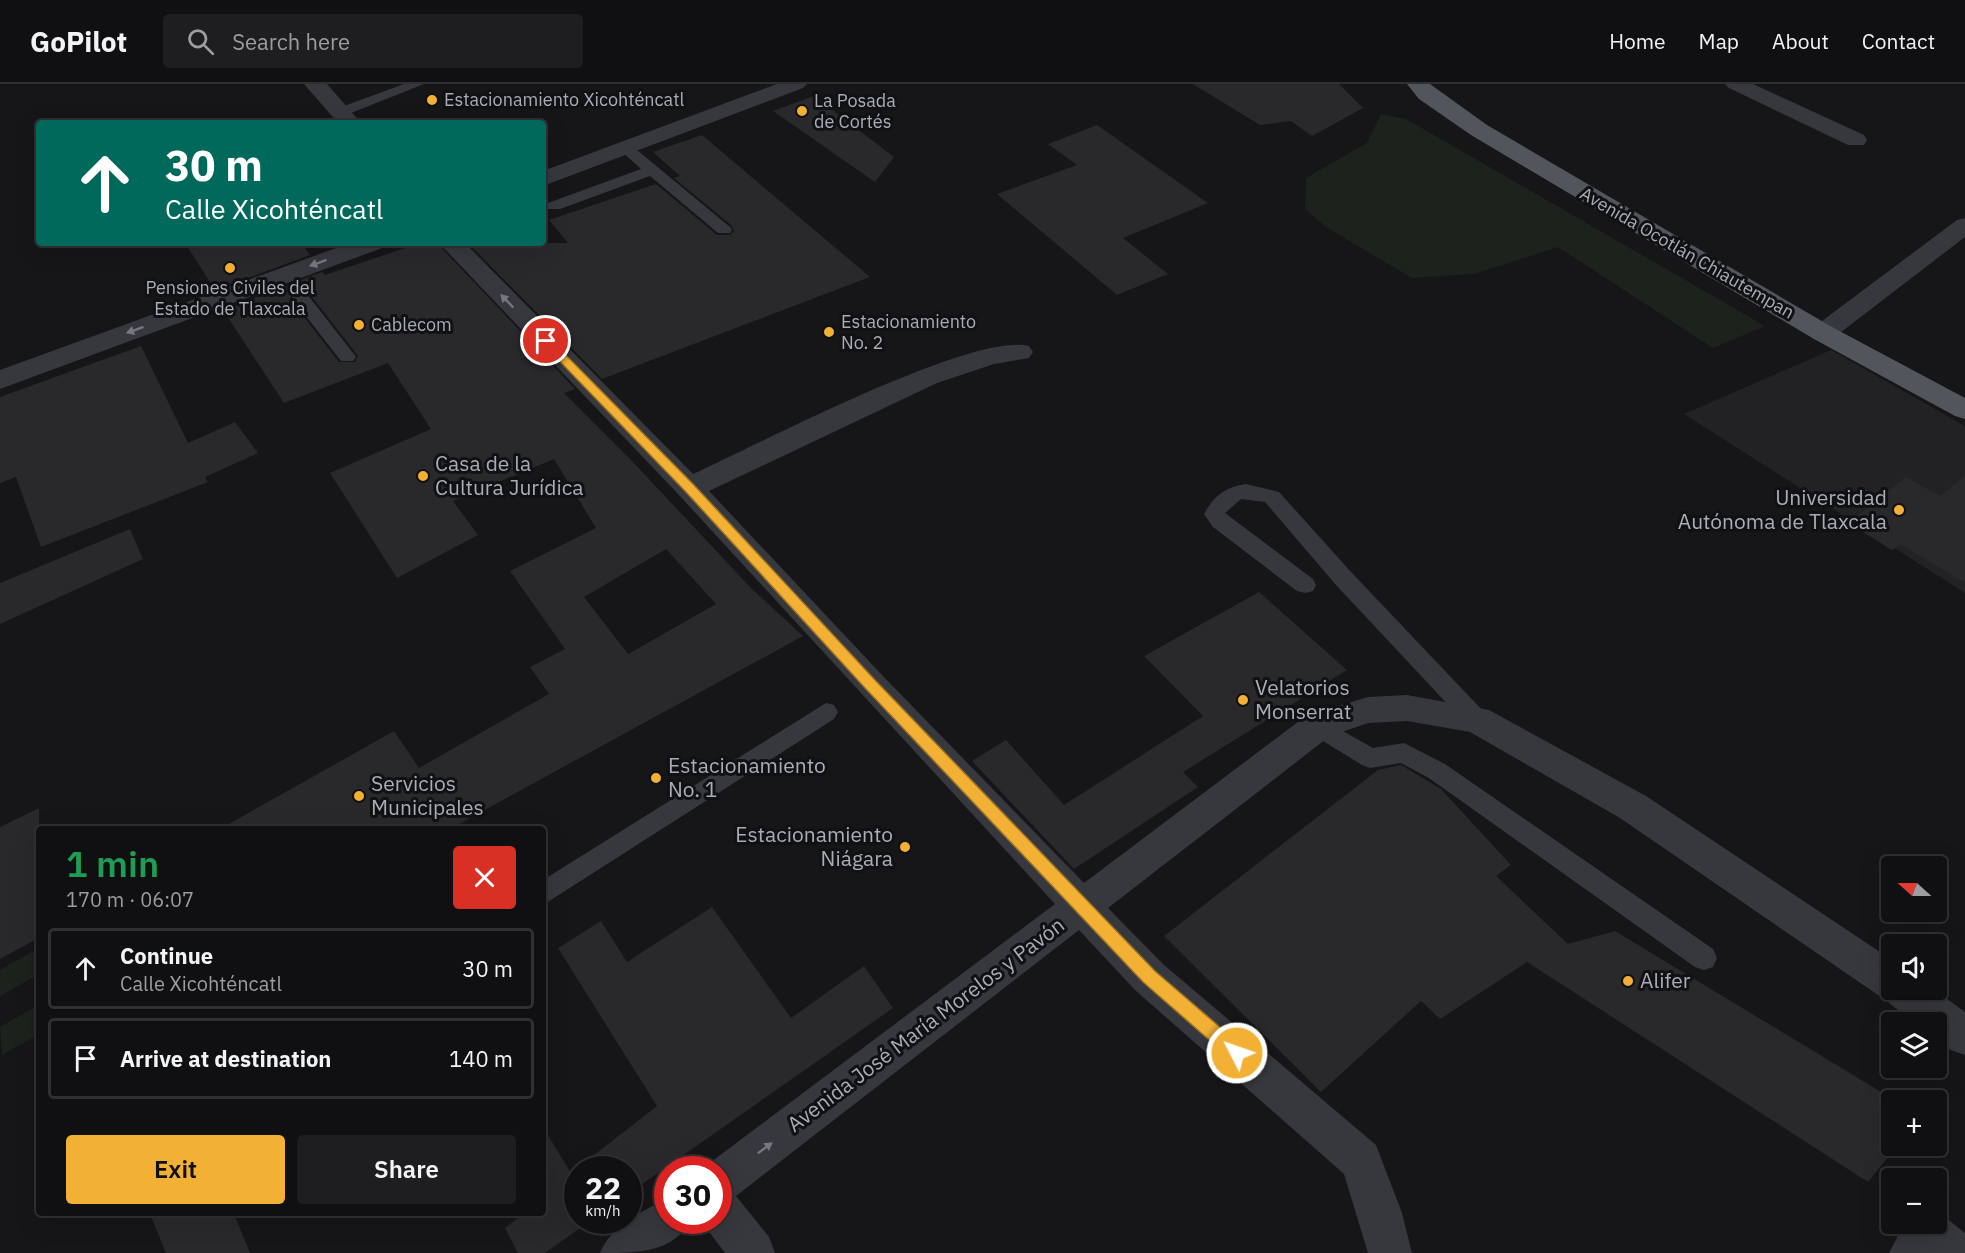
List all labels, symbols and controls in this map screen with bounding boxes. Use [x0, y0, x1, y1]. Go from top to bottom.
search box [163, 14, 583, 68]
text: GoPilot [30, 23, 127, 60]
icon: search [184, 25, 217, 58]
text: Search here [232, 27, 350, 56]
text: Home [1609, 27, 1666, 55]
text: Map [1699, 27, 1739, 55]
text: About [1772, 27, 1829, 55]
text: Contact [1862, 27, 1935, 55]
place label: Estacionamiento Xicohténcatl [444, 88, 685, 111]
place label: La Posada de Cortés [814, 89, 896, 133]
marker: Estacionamiento Xicohténcatl [425, 93, 439, 107]
marker: La Posada de Cortés [795, 104, 809, 118]
text: 30 m [165, 138, 263, 193]
icon: ahead [66, 144, 144, 222]
street label: Avenida Ocotlán Chiautempan [1576, 182, 1799, 323]
text: Calle Xicohténcatl [165, 191, 383, 226]
one-way arrow [309, 259, 327, 268]
marker: Pensiones Civiles del Estado de Tlaxcala [223, 261, 237, 275]
place label: Pensiones Civiles del Estado de Tlaxcala [145, 276, 315, 320]
one-way arrow [500, 294, 514, 308]
place label: Estacionamiento No. 2 [841, 310, 976, 354]
place label: Cablecom [371, 313, 452, 336]
pin [520, 315, 571, 366]
marker: Cablecom [352, 318, 366, 332]
icon: arrive [529, 324, 562, 357]
marker: Estacionamiento No. 2 [822, 325, 836, 339]
one-way arrow [126, 326, 144, 336]
place label: Casa de la Cultura Jurídica [435, 449, 583, 501]
marker: Casa de la Cultura Jurídica [416, 469, 430, 483]
place label: Universidad Autónoma de Tlaxcala [1678, 483, 1887, 535]
marker: Universidad Autónoma de Tlaxcala [1892, 503, 1906, 517]
place label: Velatorios Monserrat [1255, 673, 1351, 725]
marker: Velatorios Monserrat [1236, 693, 1250, 707]
place label: Estacionamiento No. 1 [668, 751, 826, 803]
place label: Servicios Municipales [371, 769, 484, 821]
marker: Estacionamiento No. 1 [649, 771, 663, 785]
marker: Servicios Municipales [352, 789, 366, 803]
place label: Estacionamiento Niágara [735, 820, 893, 872]
text: 1 min [66, 840, 159, 887]
marker: Estacionamiento Niágara [898, 840, 912, 854]
button: close [453, 846, 516, 909]
north arrow [1881, 856, 1947, 922]
map controls [1881, 856, 1947, 1234]
text: 170 m · 06:07 [66, 886, 194, 913]
street label: Avenida José María Morelos y Pavón [781, 911, 1070, 1138]
button: sound [1881, 934, 1947, 1000]
text: Continue [120, 941, 213, 970]
icon: ahead [69, 952, 102, 985]
text: 30 m [462, 954, 513, 983]
place label: Alifer [1640, 966, 1691, 994]
text: Calle Xicohténcatl [120, 970, 282, 997]
marker: Alifer [1621, 974, 1635, 988]
button: layers [1881, 1012, 1947, 1078]
position arrow [1205, 1021, 1269, 1085]
icon: arrive [69, 1042, 102, 1075]
text: Arrive at destination [120, 1044, 331, 1073]
text: 140 m [449, 1044, 513, 1073]
button: + [1881, 1090, 1947, 1156]
button: Exit [66, 1135, 285, 1204]
button: Share [297, 1135, 516, 1204]
one-way arrow [757, 1142, 773, 1154]
speed limit sign: 30 [654, 1156, 732, 1234]
text: 22 [585, 1168, 621, 1207]
button: − [1881, 1168, 1947, 1234]
text: km/h [585, 1201, 621, 1220]

